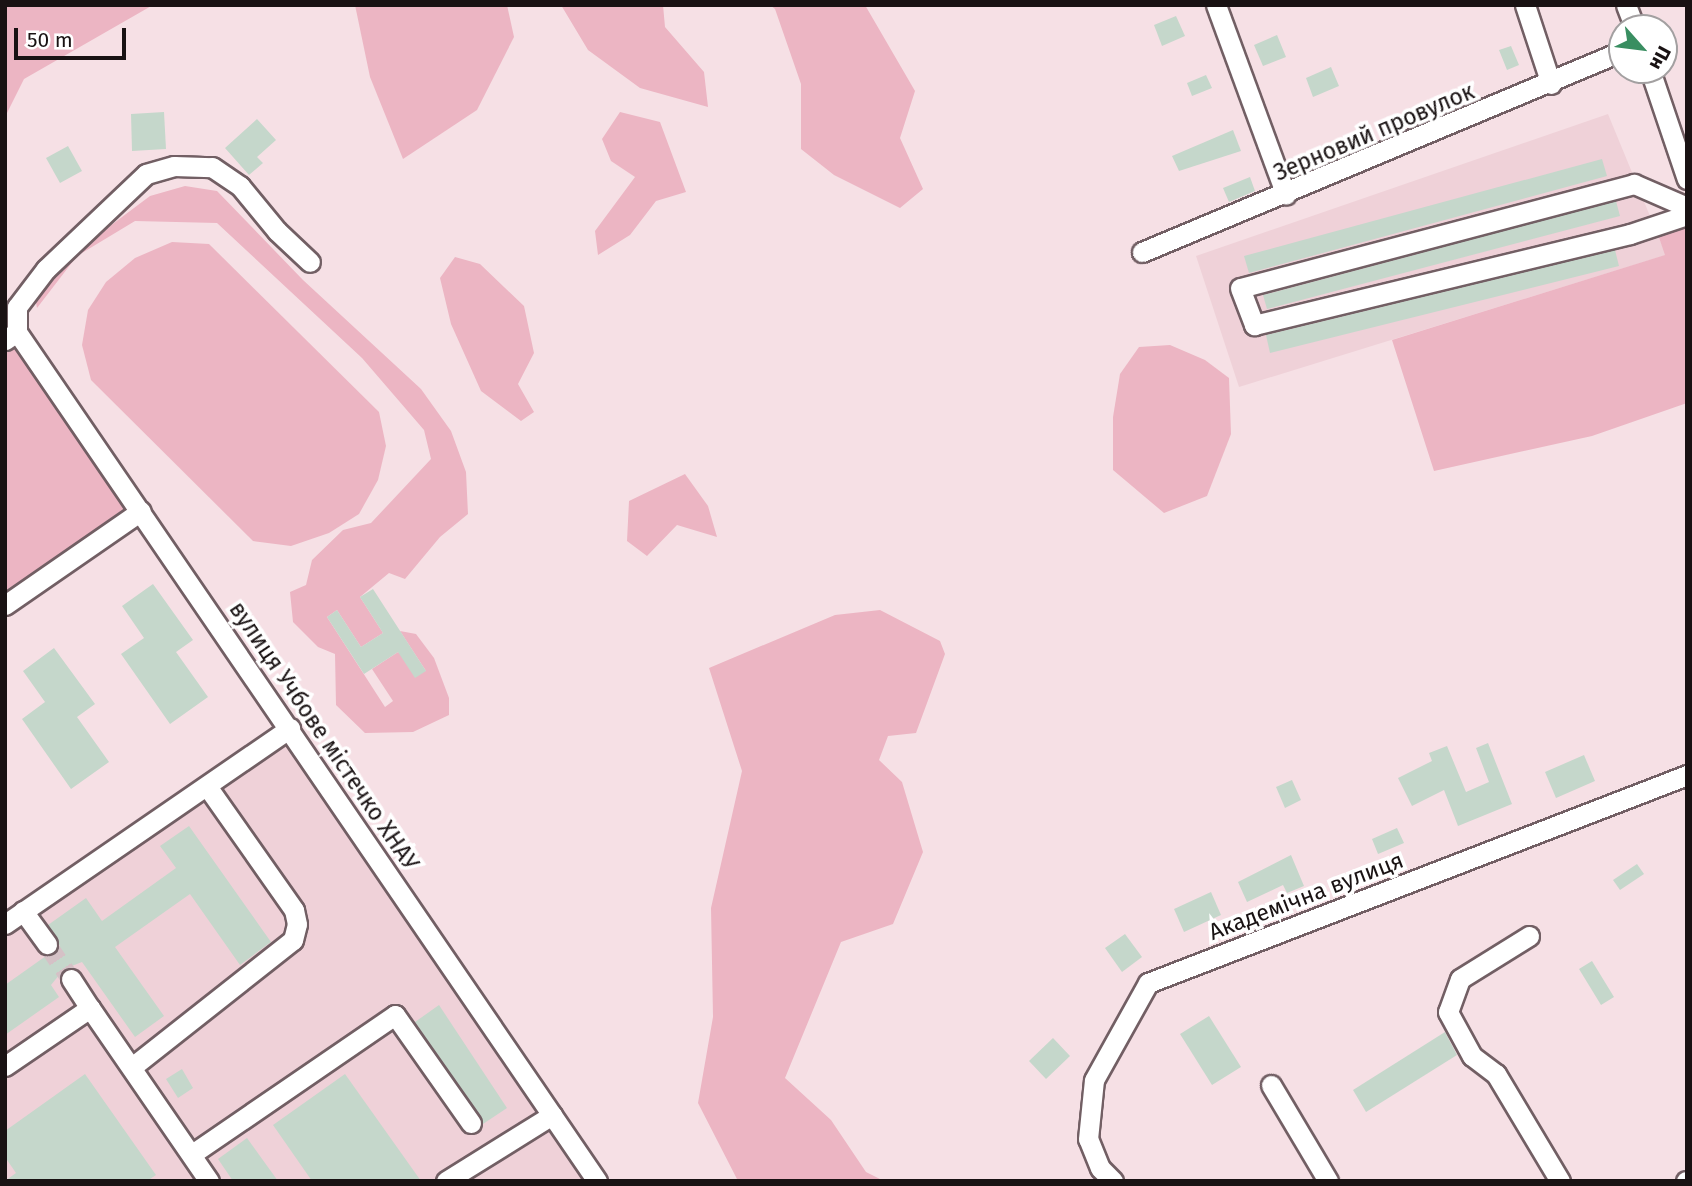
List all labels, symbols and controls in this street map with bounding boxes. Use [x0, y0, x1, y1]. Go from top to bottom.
scale bar [18, 14, 130, 58]
north arrow [1608, 14, 1678, 84]
text: 50 m [27, 27, 73, 53]
text: Пн [1644, 42, 1676, 74]
street label: Зерновий провулок [1270, 77, 1478, 187]
street label: вулиця Учбове містечко ХНАУ [224, 596, 424, 876]
street label: Академічна вулиця [1205, 846, 1407, 946]

